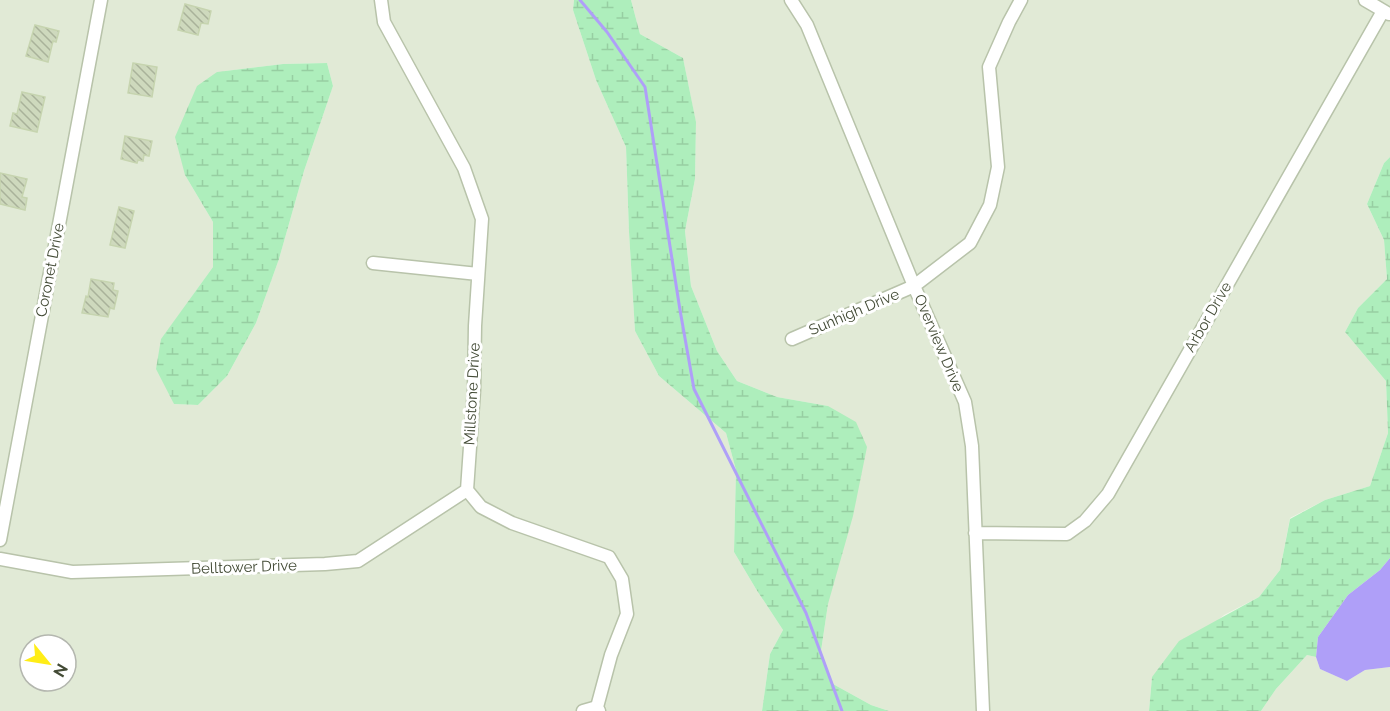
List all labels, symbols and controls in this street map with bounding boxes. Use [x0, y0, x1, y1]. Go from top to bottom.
street label: Coronet Drive [32, 221, 68, 318]
street label: Arbor Drive [1181, 279, 1235, 355]
street label: Sunhigh Drive [806, 285, 902, 339]
street label: Overview Drive [910, 291, 968, 395]
street label: Millstone Drive [460, 342, 484, 446]
street label: Belltower Drive [191, 556, 297, 578]
north arrow [18, 633, 78, 693]
text: N [49, 660, 72, 680]

